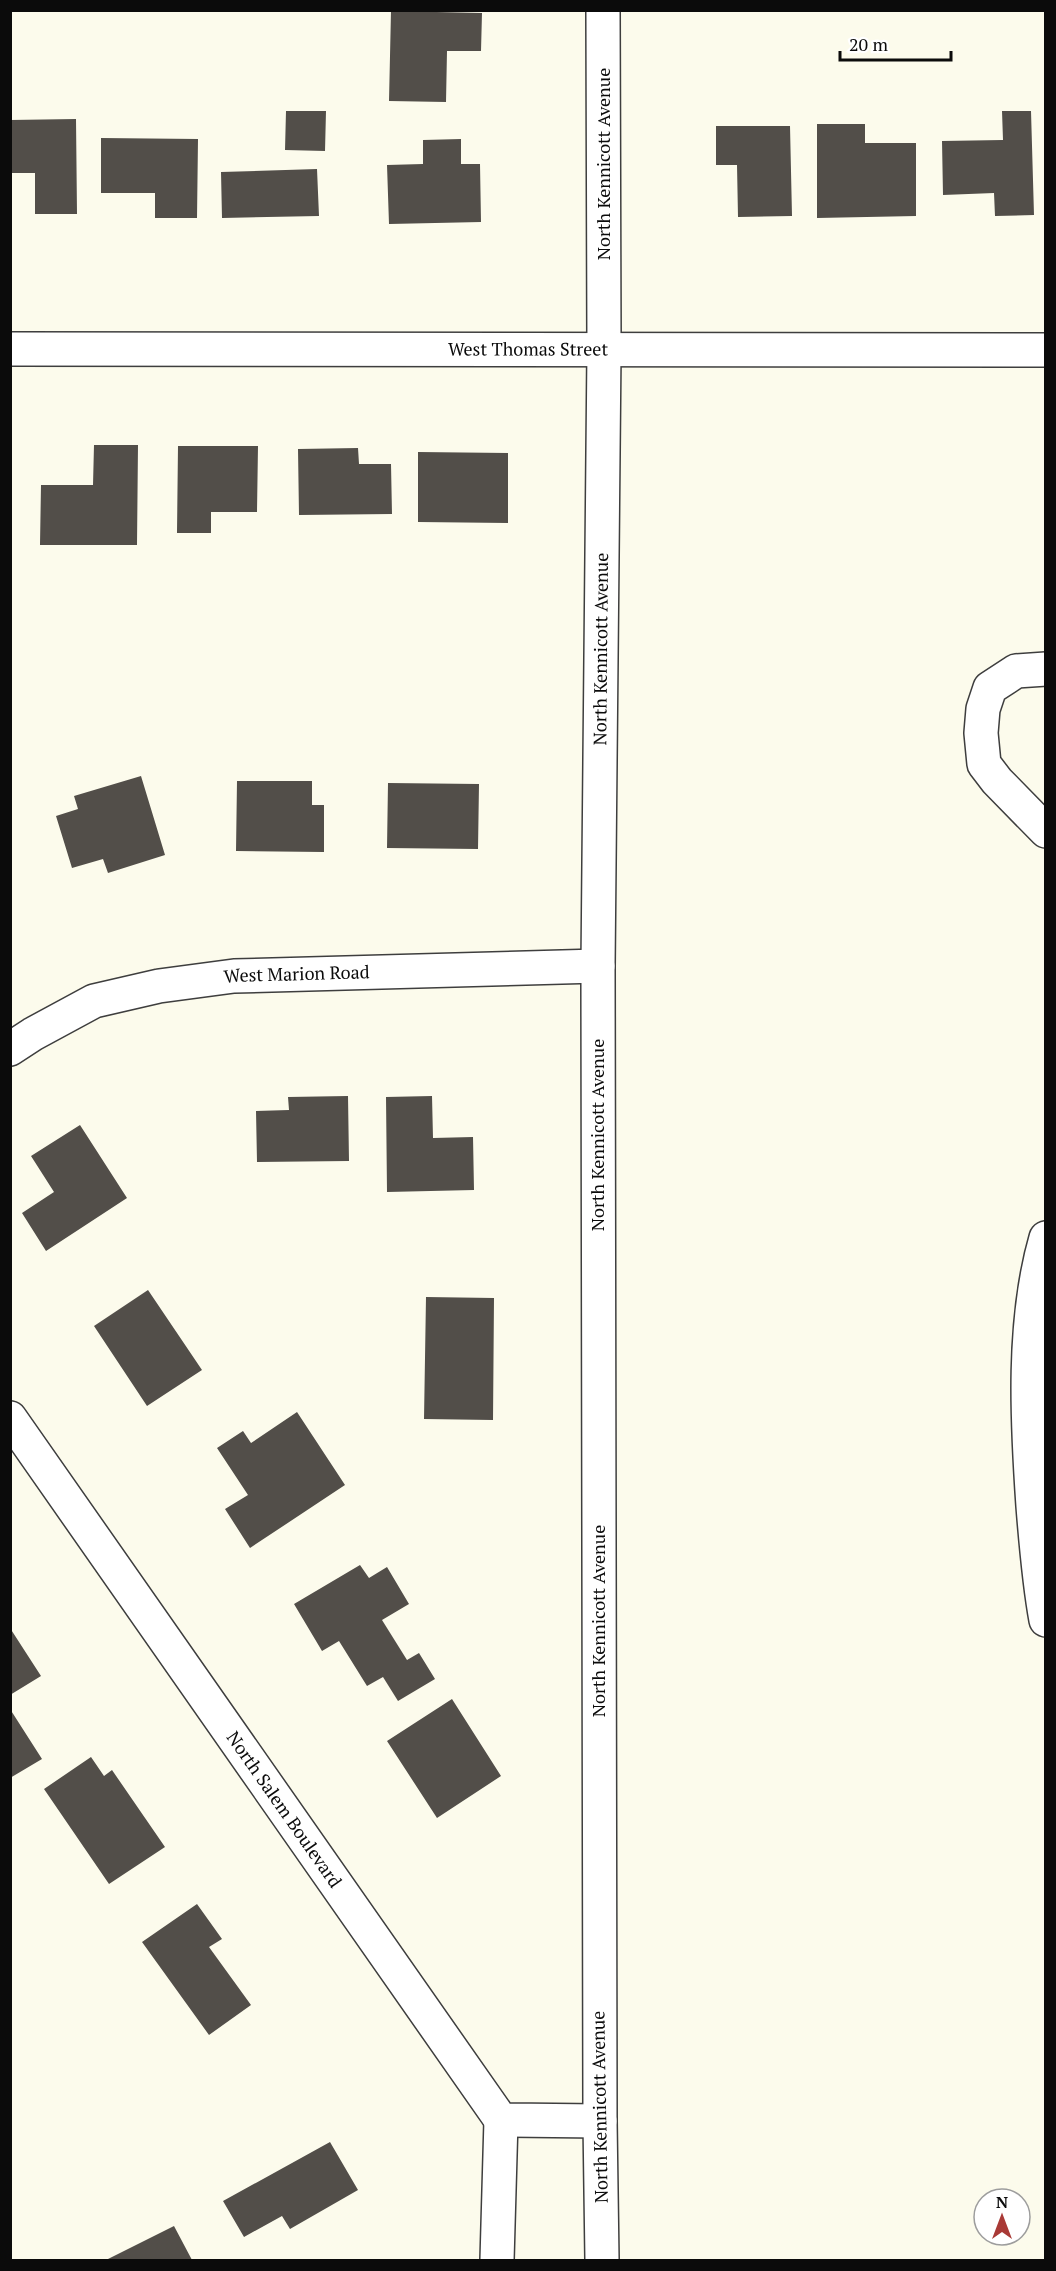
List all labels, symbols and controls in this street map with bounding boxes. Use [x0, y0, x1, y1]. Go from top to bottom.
scale bar [840, 24, 951, 62]
text: 20 m [849, 32, 889, 56]
street label: North Kennicott Avenue [591, 68, 615, 260]
street label: West Thomas Street [448, 336, 608, 361]
street label: North Kennicott Avenue [587, 553, 613, 745]
street label: West Marion Road [222, 959, 370, 988]
street label: North Kennicott Avenue [585, 1039, 609, 1231]
street label: North Kennicott Avenue [586, 1525, 610, 1717]
street label: North Salem Boulevard [222, 1726, 348, 1892]
street label: North Kennicott Avenue [585, 2011, 613, 2203]
north arrow [972, 2187, 1032, 2247]
text: N [996, 2191, 1008, 2213]

